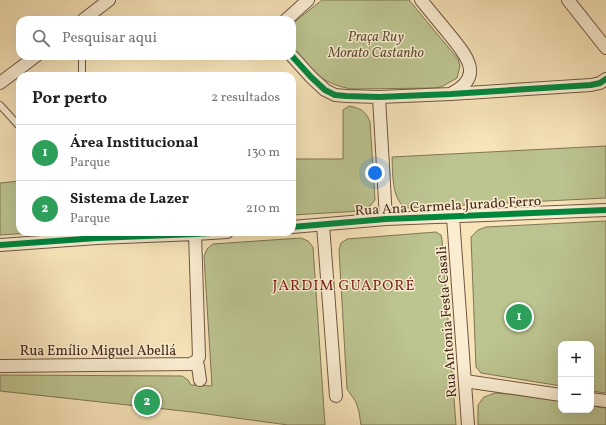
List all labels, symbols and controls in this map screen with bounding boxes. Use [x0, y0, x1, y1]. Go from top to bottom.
search box [16, 16, 296, 60]
icon: search [30, 27, 52, 49]
text: Pesquisar aqui [62, 28, 157, 49]
park label: Praça Ruy Morato Castanho [327, 28, 424, 63]
text: Por perto [32, 87, 107, 110]
text: 2 resultados [211, 89, 280, 107]
text: Área Institucional [70, 133, 198, 154]
text: 1 [42, 144, 48, 162]
text: 130 m [247, 144, 280, 162]
text: Parque [70, 154, 110, 172]
your location [365, 163, 385, 183]
text: Sistema de Lazer [70, 189, 189, 210]
street label: Rua Ana Carmela Jurado Ferro [354, 192, 542, 221]
text: 2 [42, 200, 48, 218]
text: 210 m [246, 200, 280, 218]
text: Parque [70, 210, 110, 228]
street label: Rua Antonia Festa Casali [433, 245, 462, 398]
district label: JARDIM GUAPORÉ [273, 276, 416, 297]
pin: 1 [506, 302, 532, 332]
map controls [558, 341, 594, 413]
button: + [558, 341, 594, 377]
street label: Rua Emílio Miguel Abellá [20, 342, 176, 361]
button: − [558, 377, 594, 413]
pin: 2 [134, 387, 160, 417]

